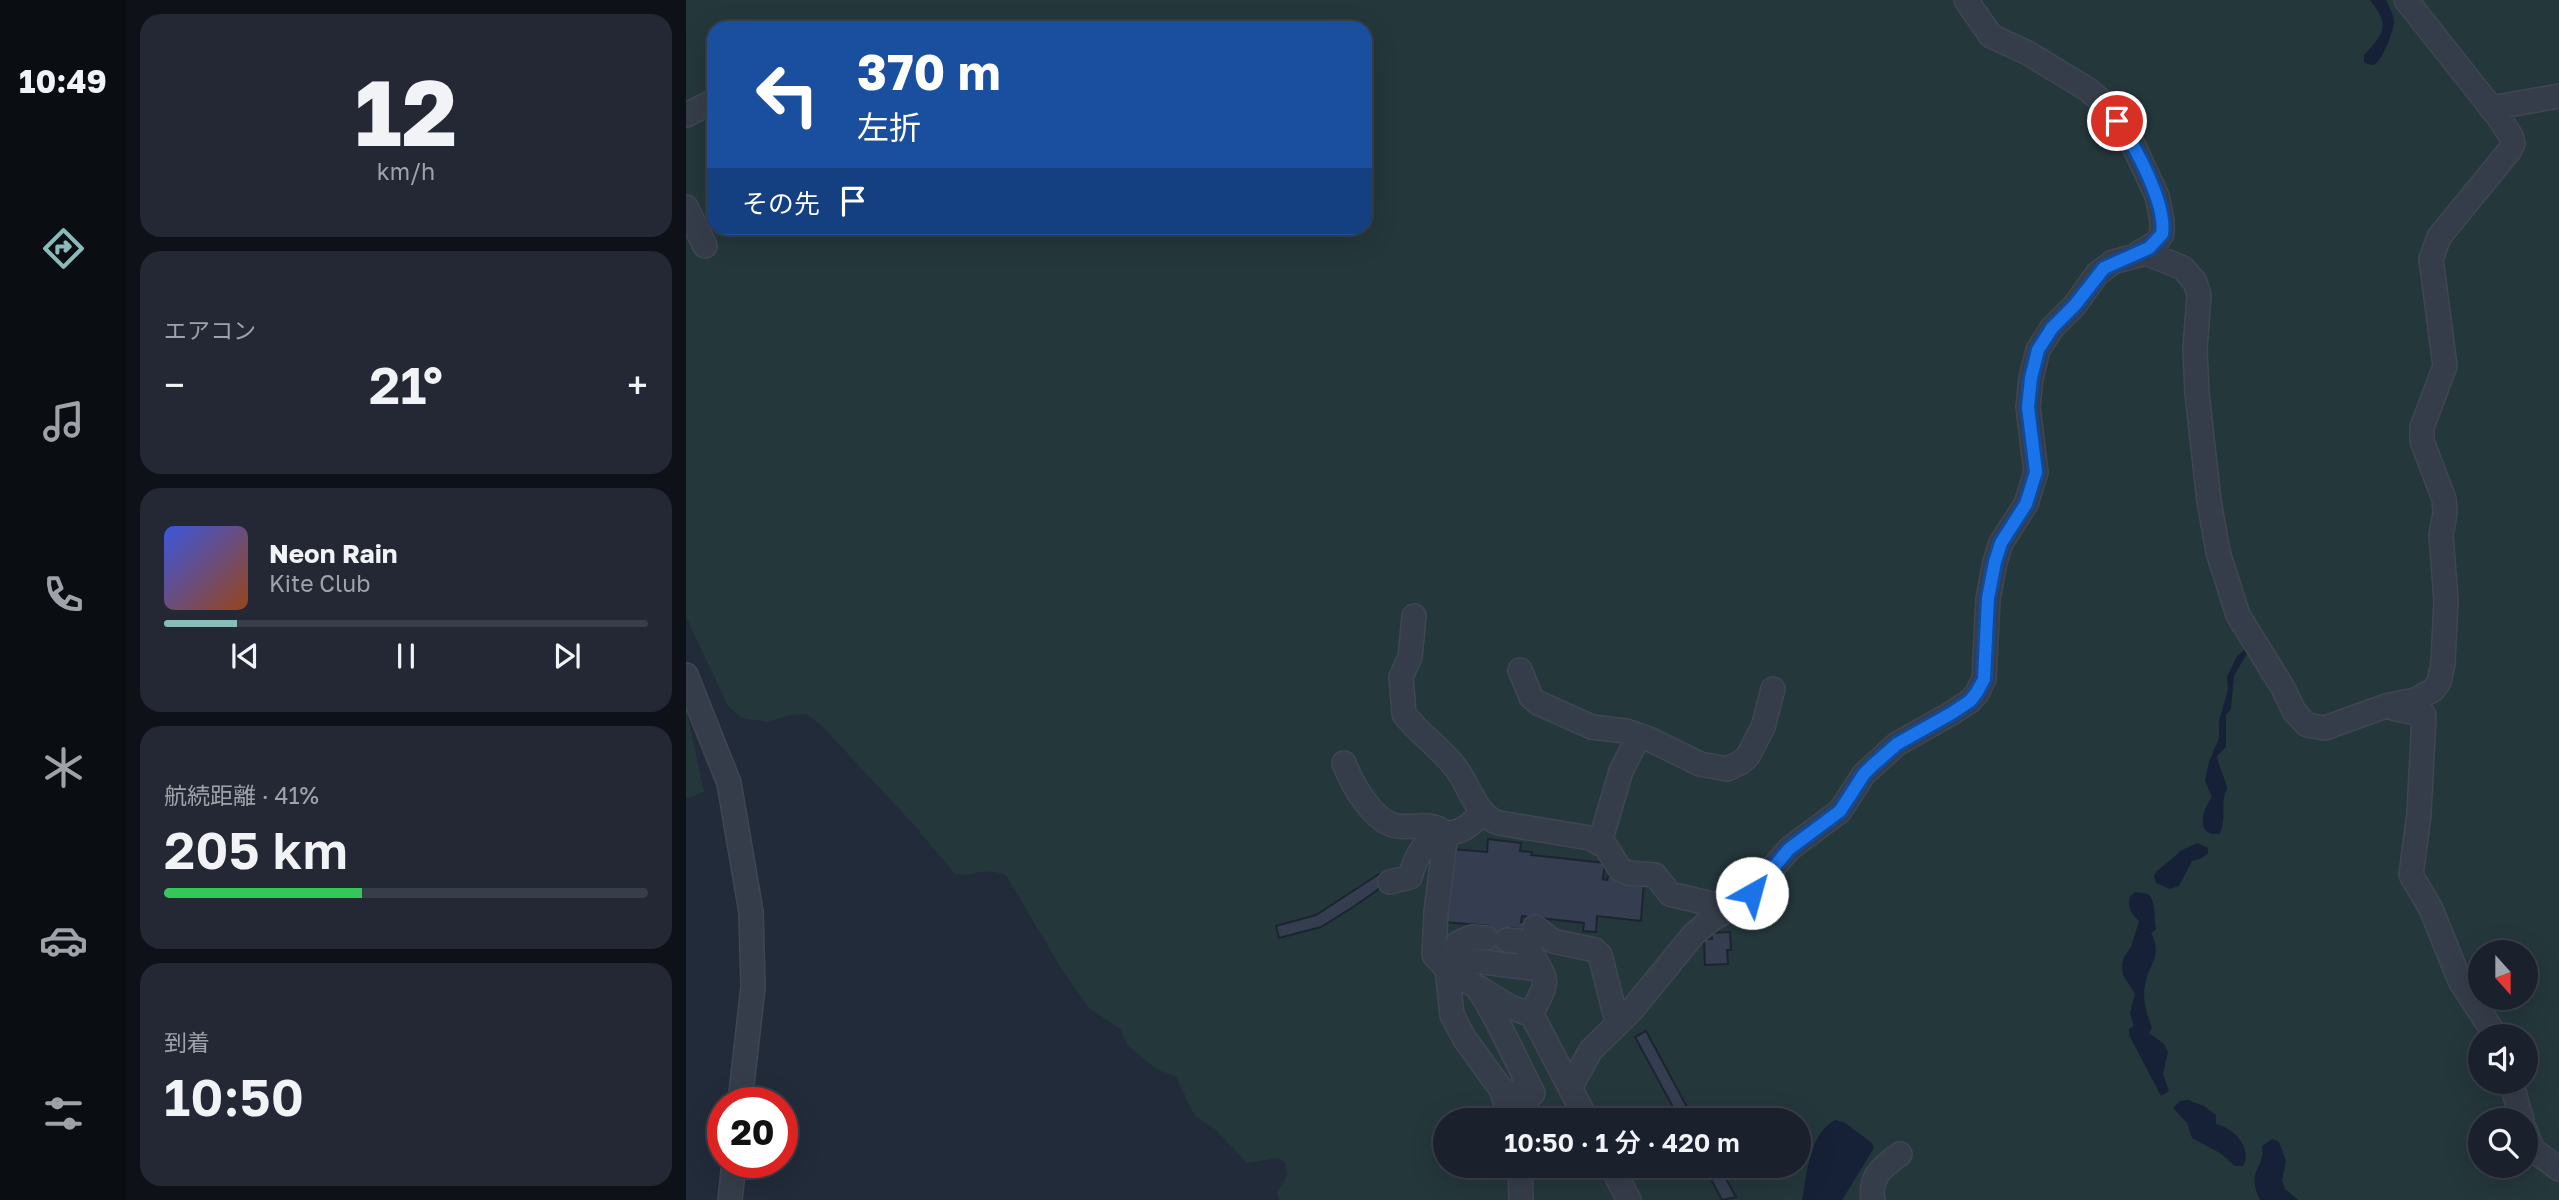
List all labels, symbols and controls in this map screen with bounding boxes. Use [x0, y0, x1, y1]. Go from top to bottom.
text: 370 m [857, 42, 1001, 101]
icon: left [742, 49, 833, 140]
text: 12 [355, 57, 457, 166]
text: 10:49 [19, 62, 107, 100]
pin [2087, 91, 2147, 151]
icon: arrive [2098, 102, 2136, 140]
text: 左折 [857, 108, 921, 146]
text: km/h [377, 157, 435, 185]
icon: arrive [834, 182, 872, 220]
text: その先 [742, 188, 820, 219]
icon: directions [39, 224, 88, 273]
text: エアコン [164, 316, 256, 344]
text: 21° [369, 353, 443, 415]
text: − [164, 362, 185, 407]
text: + [627, 362, 648, 407]
icon: music [39, 397, 88, 446]
text: Neon Rain [269, 538, 398, 569]
text: Kite Club [269, 569, 370, 597]
icon: phone [39, 570, 88, 619]
icon: previous [226, 637, 264, 675]
icon: pause [387, 637, 425, 675]
icon: next [548, 637, 586, 675]
icon: climate [39, 743, 88, 792]
text: 航続距離 · 41% [164, 781, 319, 809]
text: 205 km [164, 818, 348, 880]
position arrow [1715, 856, 1789, 930]
icon: car [39, 916, 88, 965]
north arrow [2468, 940, 2538, 1010]
map controls [2468, 940, 2538, 1178]
button: sound [2468, 1024, 2538, 1094]
text: 到着 [164, 1028, 210, 1056]
text: 10:50 [164, 1065, 304, 1127]
speed limit sign: 20 [707, 1087, 798, 1178]
icon: filters [39, 1089, 88, 1138]
button: search [2468, 1108, 2538, 1178]
text: 10:50 · 1 分 · 420 m [1504, 1127, 1740, 1158]

